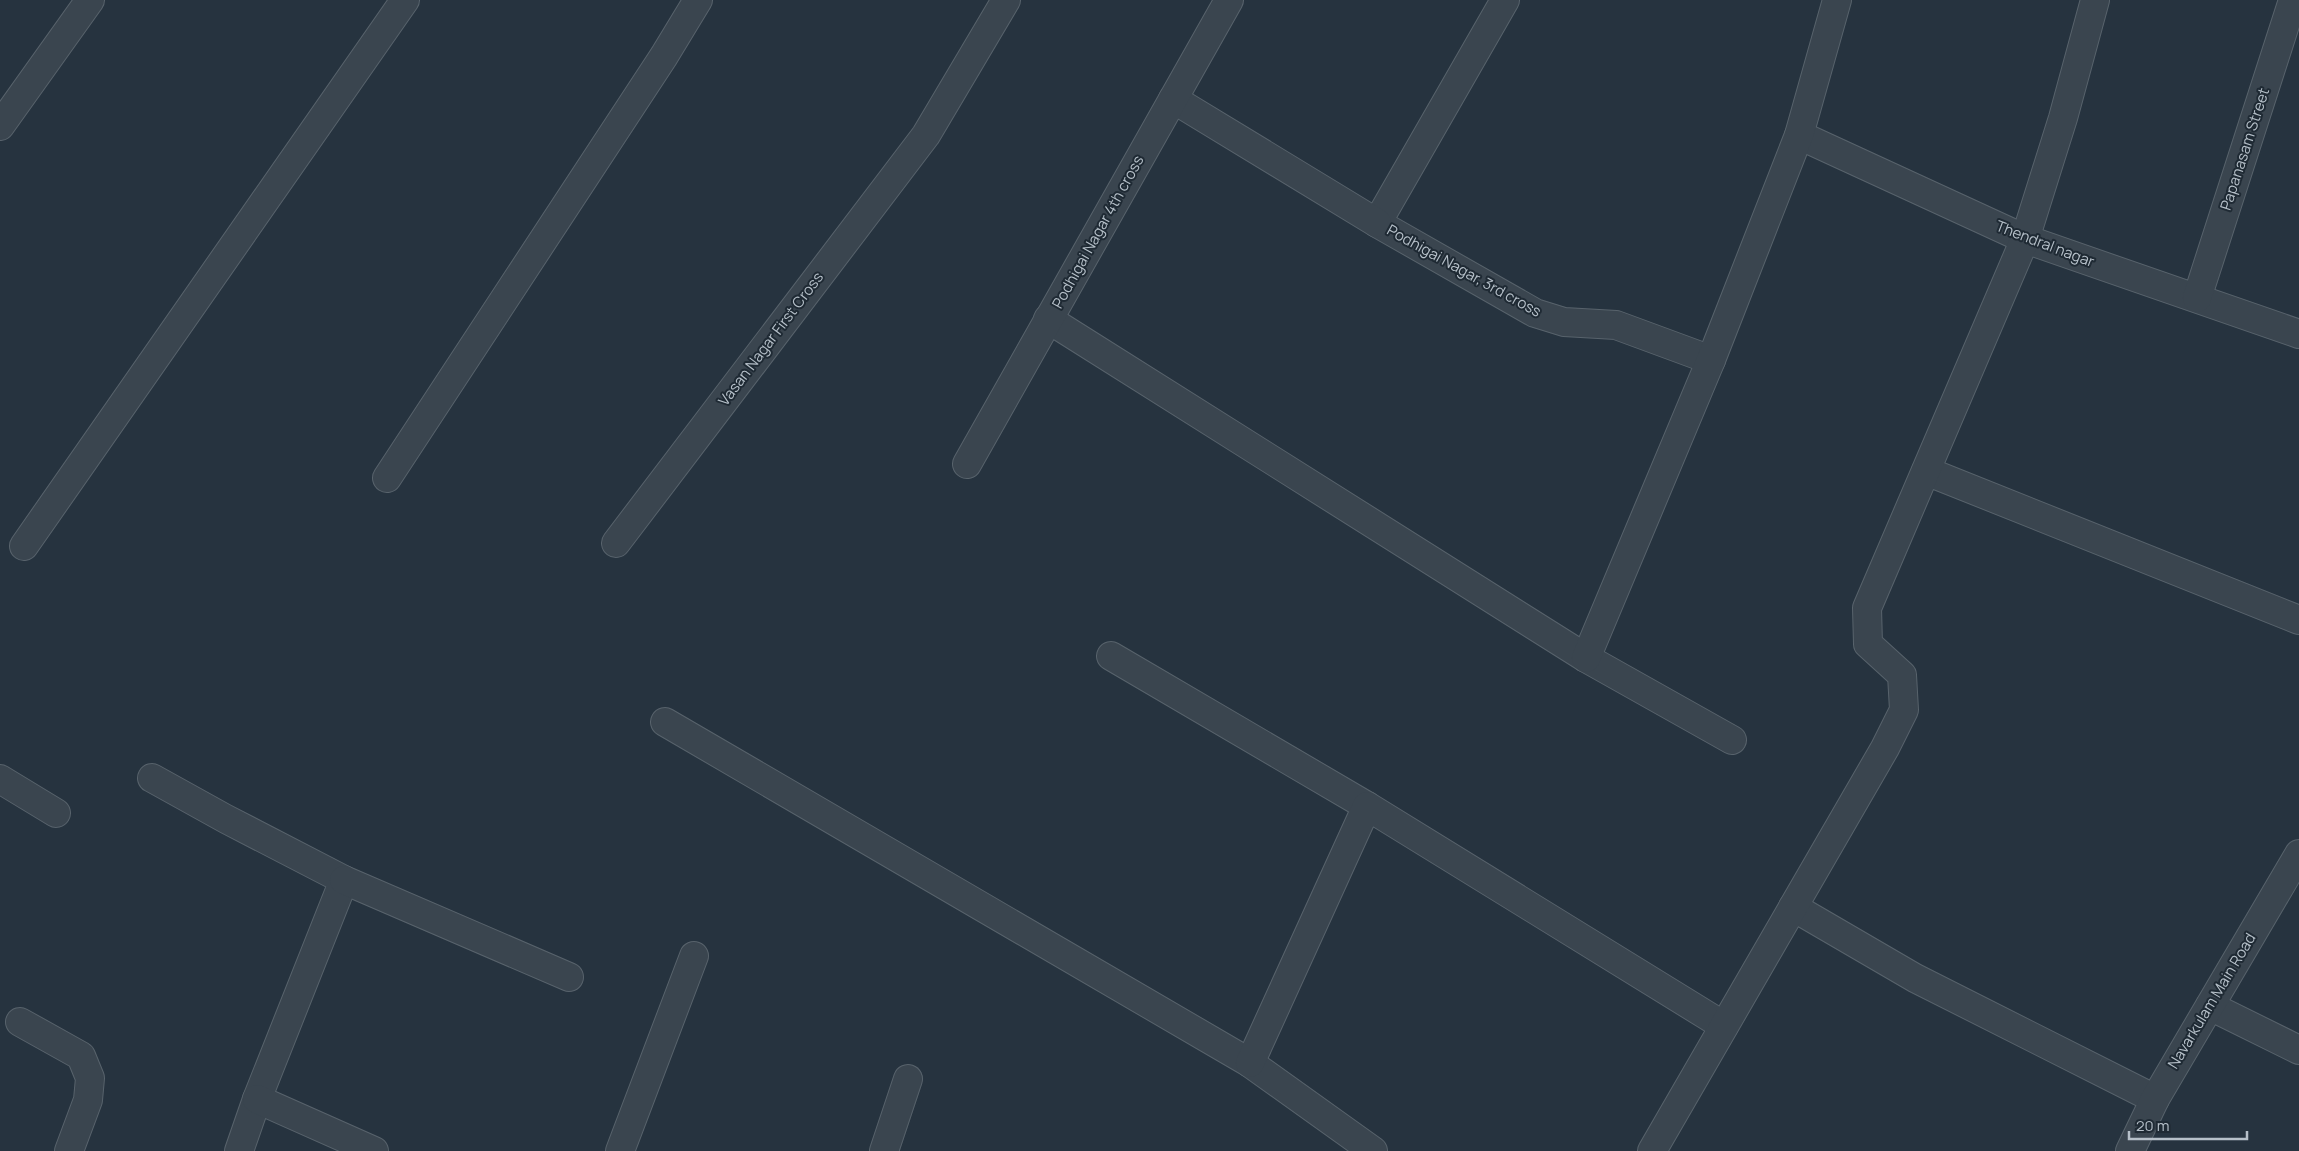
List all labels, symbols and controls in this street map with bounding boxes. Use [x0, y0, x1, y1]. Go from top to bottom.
street label: Papanasam Street [2215, 85, 2274, 213]
street label: Podhigai Nagar 4th cross [1047, 151, 1148, 312]
street label: Thendral nagar [1993, 215, 2098, 272]
street label: Podhigai Nagar, 3rd cross [1383, 219, 1545, 322]
street label: Vasan Nagar First Cross [713, 267, 828, 410]
street label: Navarkulam Main Road [2163, 929, 2260, 1073]
scale bar [2129, 1108, 2246, 1140]
text: 20 m [2136, 1115, 2169, 1136]

